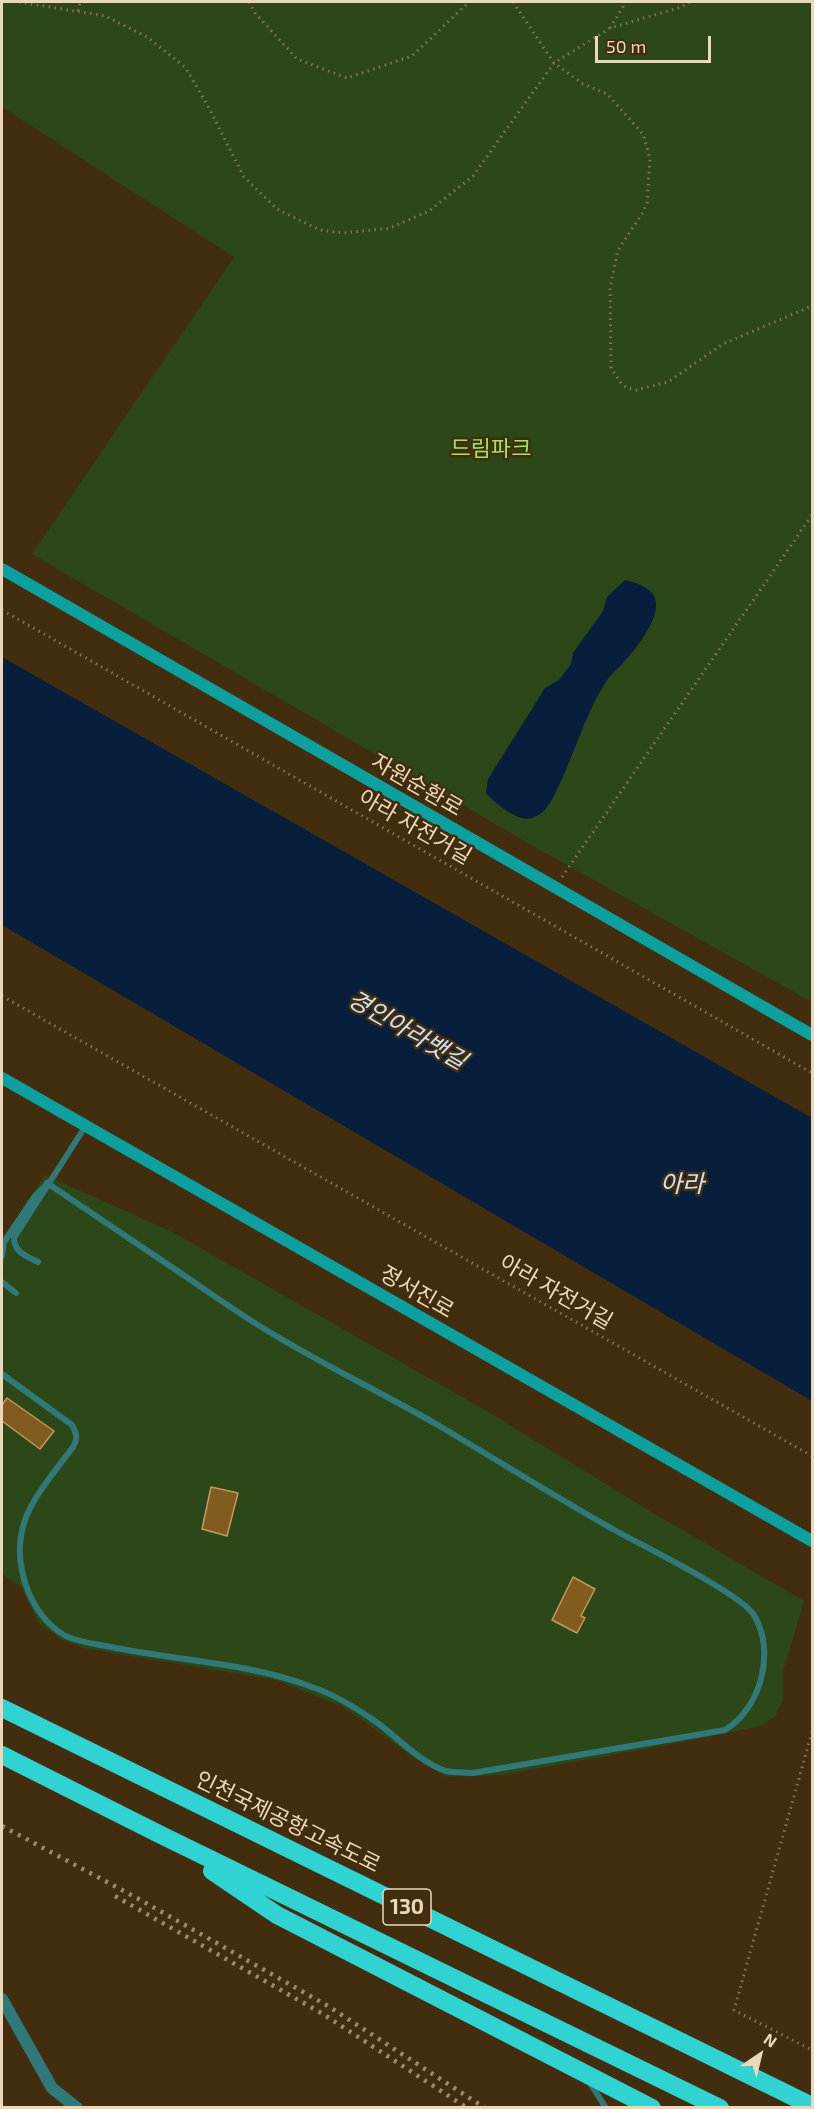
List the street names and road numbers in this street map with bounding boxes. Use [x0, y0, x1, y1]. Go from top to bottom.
street label: 자원순환로 [367, 748, 467, 822]
street label: 아라 자전거길 [354, 784, 476, 870]
street label: 아라 자전거길 [495, 1249, 617, 1335]
street label: 정서진로 [375, 1260, 459, 1324]
street label: 인천국제공항고속도로 [191, 1766, 385, 1878]
road number: 130 [383, 1889, 431, 1925]

